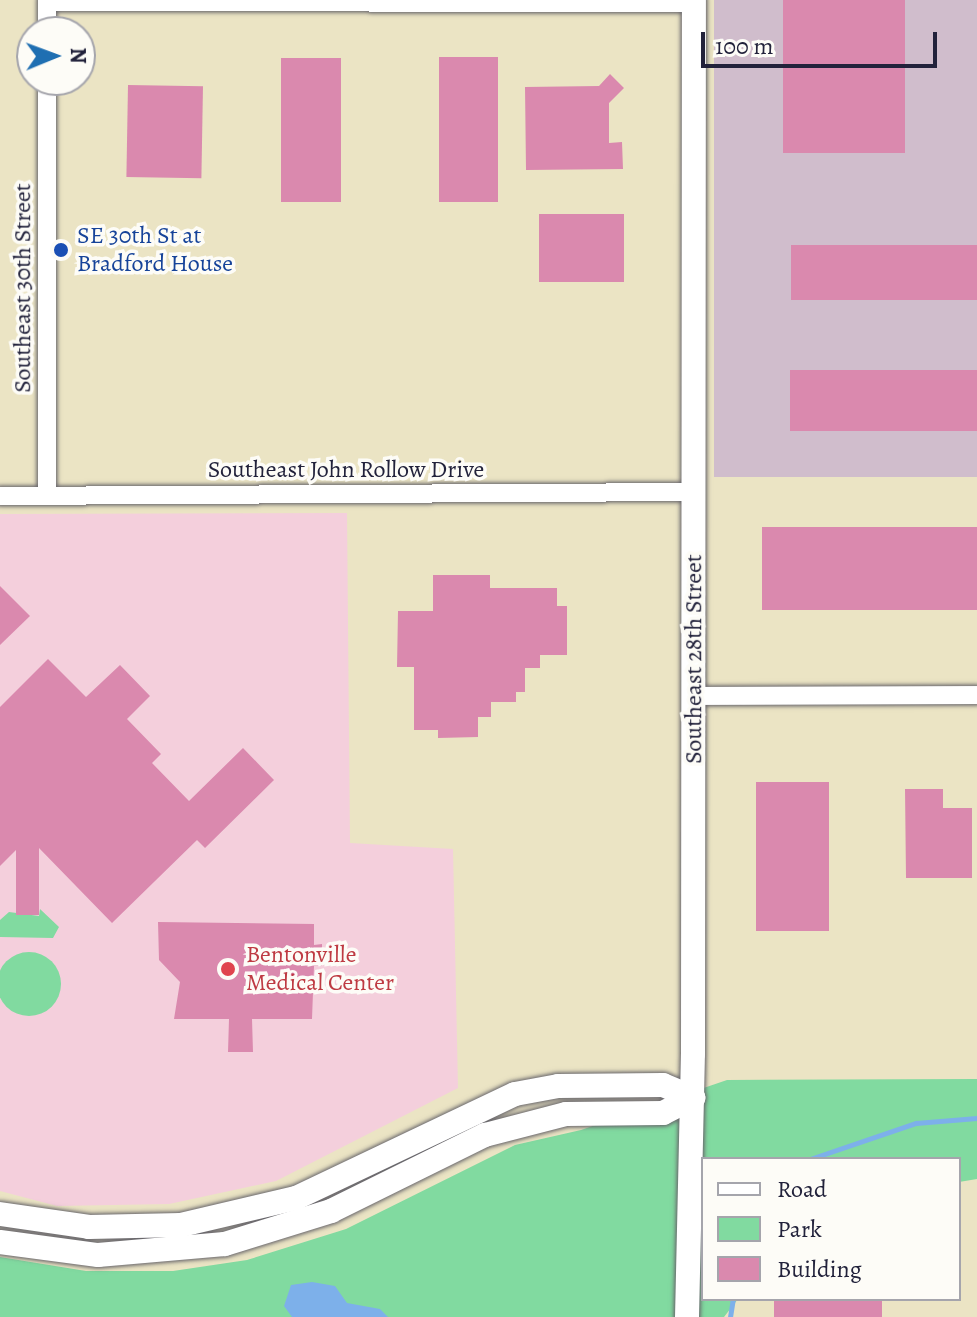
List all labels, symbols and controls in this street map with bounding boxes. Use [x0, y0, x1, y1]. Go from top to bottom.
north arrow [16, 16, 96, 96]
scale bar [705, 16, 941, 66]
text: 100 m [715, 30, 774, 62]
text: N [63, 47, 93, 64]
street label: Southeast 30th Street [9, 183, 37, 393]
place label: SE 30th St at Bradford House [77, 222, 233, 278]
marker: SE 30th St at Bradford House [52, 241, 70, 259]
street label: Southeast John Rollow Drive [208, 456, 484, 484]
street label: Southeast 28th Street [680, 554, 708, 764]
place label: Bentonville Medical Center [246, 941, 394, 997]
marker: Bentonville Medical Center [217, 958, 239, 980]
legend [701, 1157, 961, 1301]
text: Road [777, 1173, 827, 1205]
text: Park [777, 1213, 822, 1245]
text: Building [777, 1253, 862, 1285]

